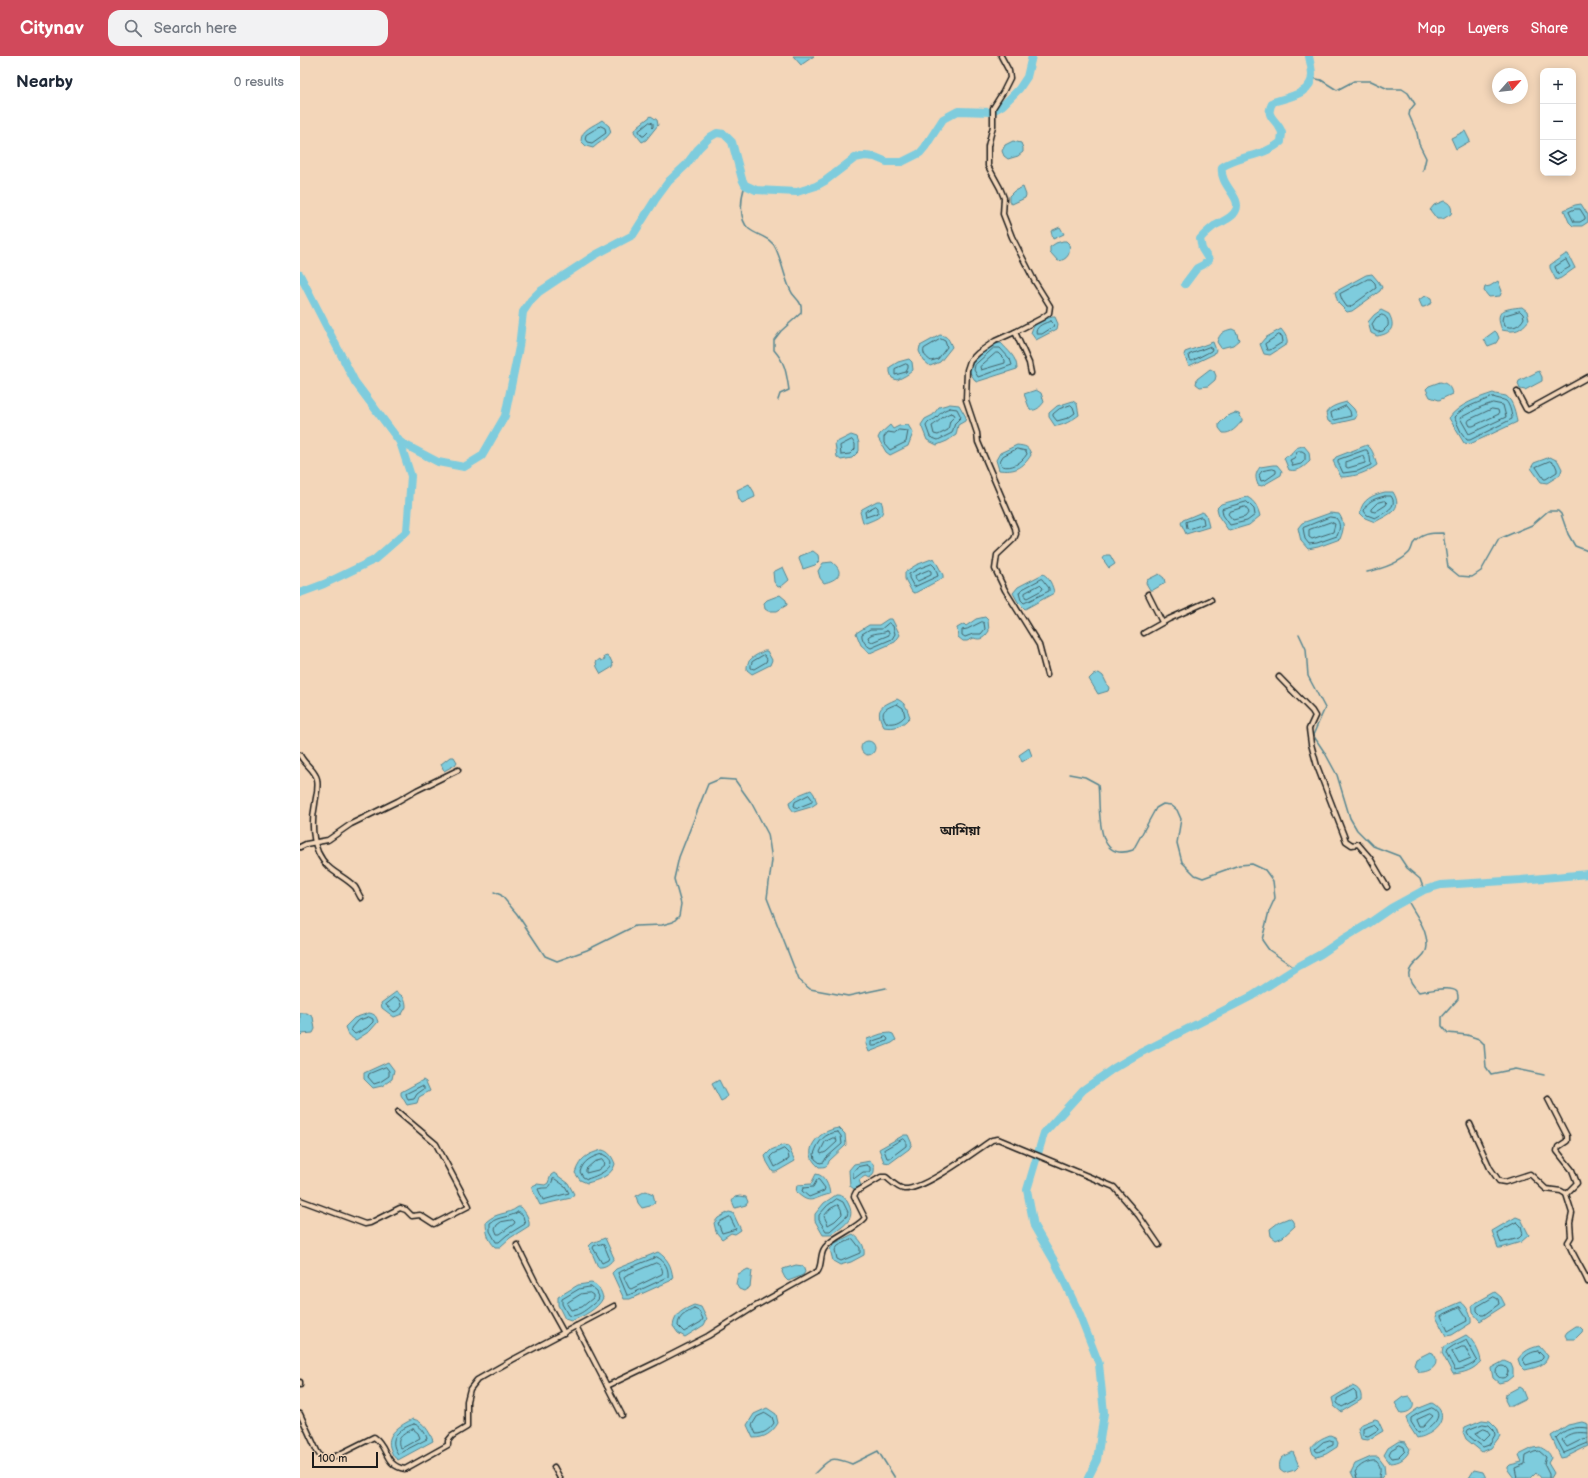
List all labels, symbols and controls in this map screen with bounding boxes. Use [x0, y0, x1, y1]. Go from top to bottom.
search box [108, 10, 388, 46]
text: Citynav [20, 17, 84, 40]
icon: search [122, 17, 144, 39]
text: Search here [154, 19, 237, 38]
text: Map [1417, 20, 1445, 37]
text: Layers [1467, 20, 1509, 37]
text: Share [1531, 20, 1568, 37]
north arrow [1492, 68, 1528, 104]
map controls [1540, 68, 1576, 176]
button: + [1540, 68, 1576, 104]
text: Nearby [16, 72, 73, 92]
text: 0 results [234, 74, 284, 90]
button: − [1540, 104, 1576, 140]
button: layers [1540, 140, 1576, 176]
district label: আশিয়া [939, 823, 980, 839]
scale bar [312, 1450, 378, 1469]
text: 100 m [318, 1452, 347, 1465]

